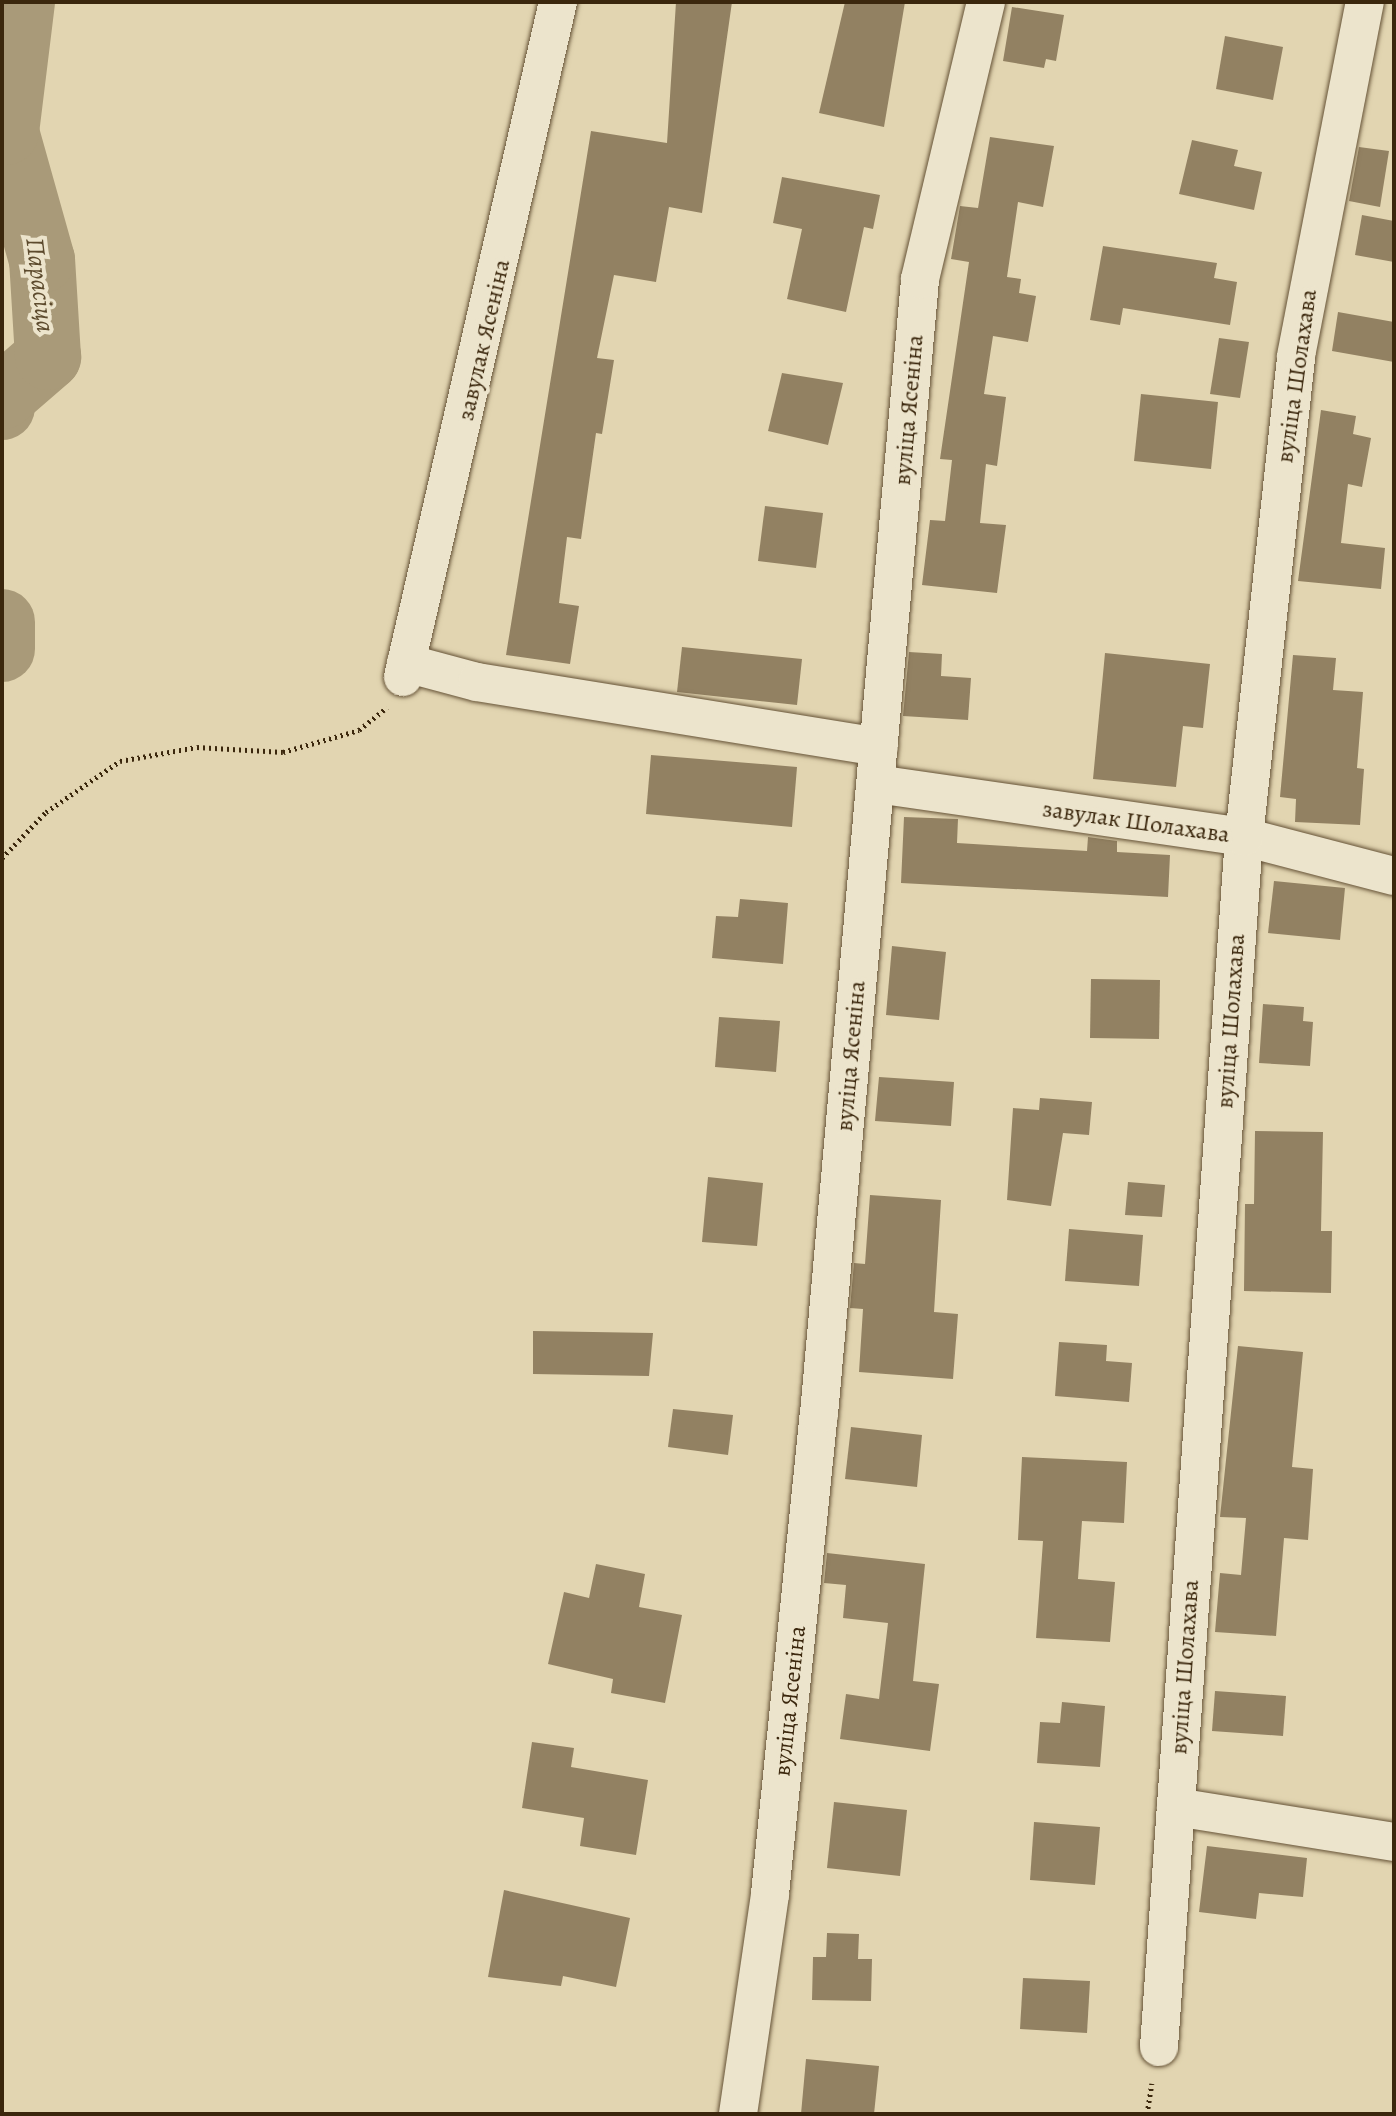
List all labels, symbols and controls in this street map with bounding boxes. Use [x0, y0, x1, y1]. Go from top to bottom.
water label: Парасіца [19, 236, 61, 334]
street label: завулак Ясеніна [451, 256, 517, 424]
street label: вуліца Шолахава [1271, 287, 1323, 465]
street label: вуліца Ясеніна [888, 333, 930, 487]
street label: завулак Шолахава [1040, 795, 1232, 849]
street label: вуліца Шолахава [1211, 933, 1251, 1109]
street label: вуліца Ясеніна [830, 979, 872, 1133]
street label: вуліца Шолахава [1165, 1579, 1205, 1755]
street label: вуліца Ясеніна [768, 1624, 812, 1778]

